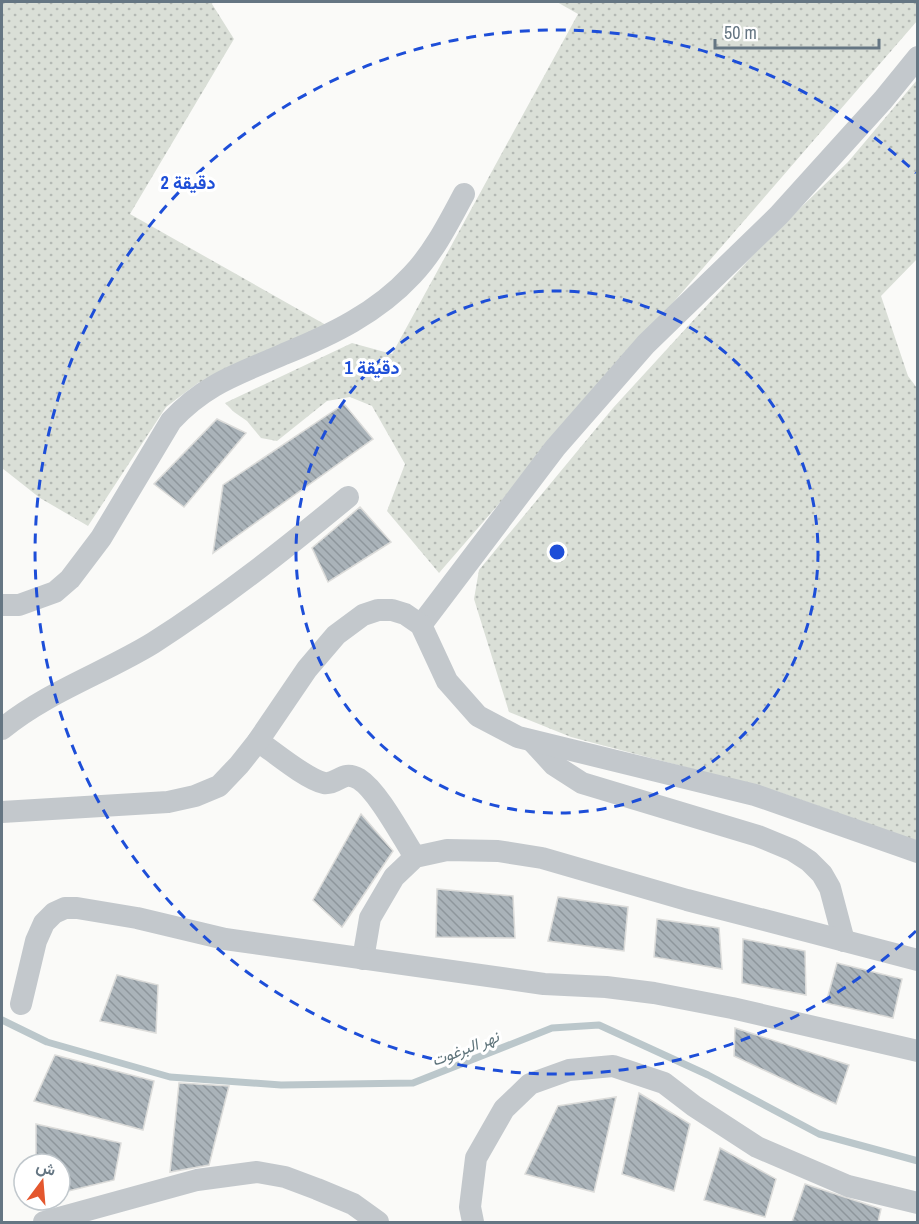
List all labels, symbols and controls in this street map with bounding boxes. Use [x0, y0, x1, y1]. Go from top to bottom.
scale bar [715, 12, 878, 50]
text: 50 m [724, 20, 757, 45]
text: 2 دقيقة [161, 170, 215, 195]
text: 1 دقيقة [345, 355, 399, 380]
centre of rings [547, 542, 567, 562]
water label: نهر البرغوت [428, 1025, 503, 1071]
north arrow [12, 1152, 72, 1212]
text: ش [34, 1154, 58, 1181]

